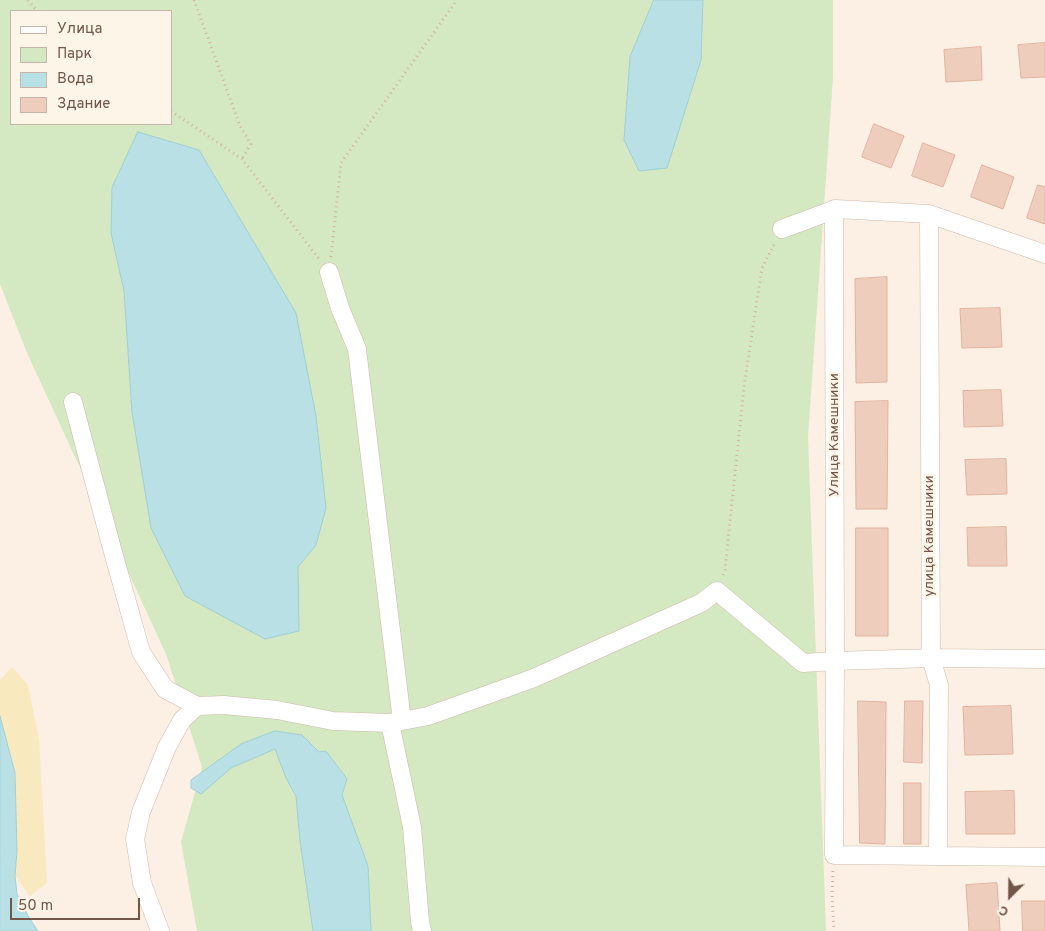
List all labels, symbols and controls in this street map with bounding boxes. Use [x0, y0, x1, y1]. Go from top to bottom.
legend [10, 10, 172, 125]
text: Улица [57, 20, 102, 39]
text: Парк [57, 45, 92, 64]
text: Вода [57, 70, 93, 89]
text: Здание [57, 95, 110, 114]
street label: Улица Камешники [827, 373, 843, 497]
street label: улица Камешники [922, 475, 938, 597]
north arrow [985, 871, 1035, 921]
scale bar [12, 888, 142, 920]
text: 50 m [18, 897, 53, 916]
text: С [997, 901, 1011, 920]

